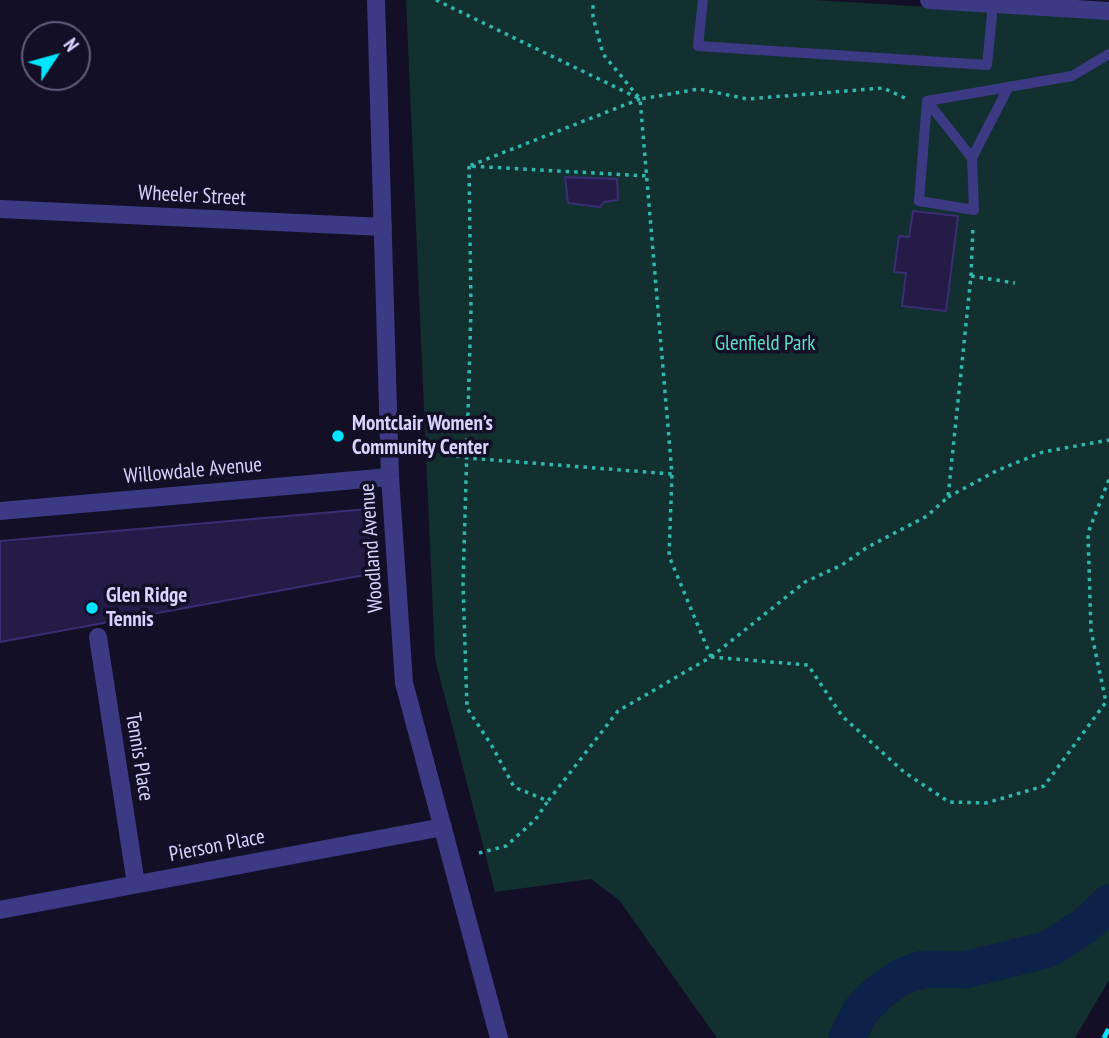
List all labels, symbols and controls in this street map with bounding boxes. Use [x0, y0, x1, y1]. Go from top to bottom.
north arrow [21, 21, 91, 91]
text: N [59, 34, 84, 56]
street label: Wheeler Street [138, 181, 246, 211]
park label: Glenfield Park [715, 331, 815, 357]
place label: Montclair Women’s Community Center [352, 411, 493, 461]
marker: Montclair Women’s Community Center [330, 428, 346, 444]
street label: Willowdale Avenue [123, 452, 263, 490]
street label: Woodland Avenue [355, 482, 389, 614]
place label: Glen Ridge Tennis [106, 583, 187, 633]
marker: Glen Ridge Tennis [84, 600, 100, 616]
street label: Tennis Place [120, 711, 158, 803]
street label: Pierson Place [167, 824, 267, 868]

